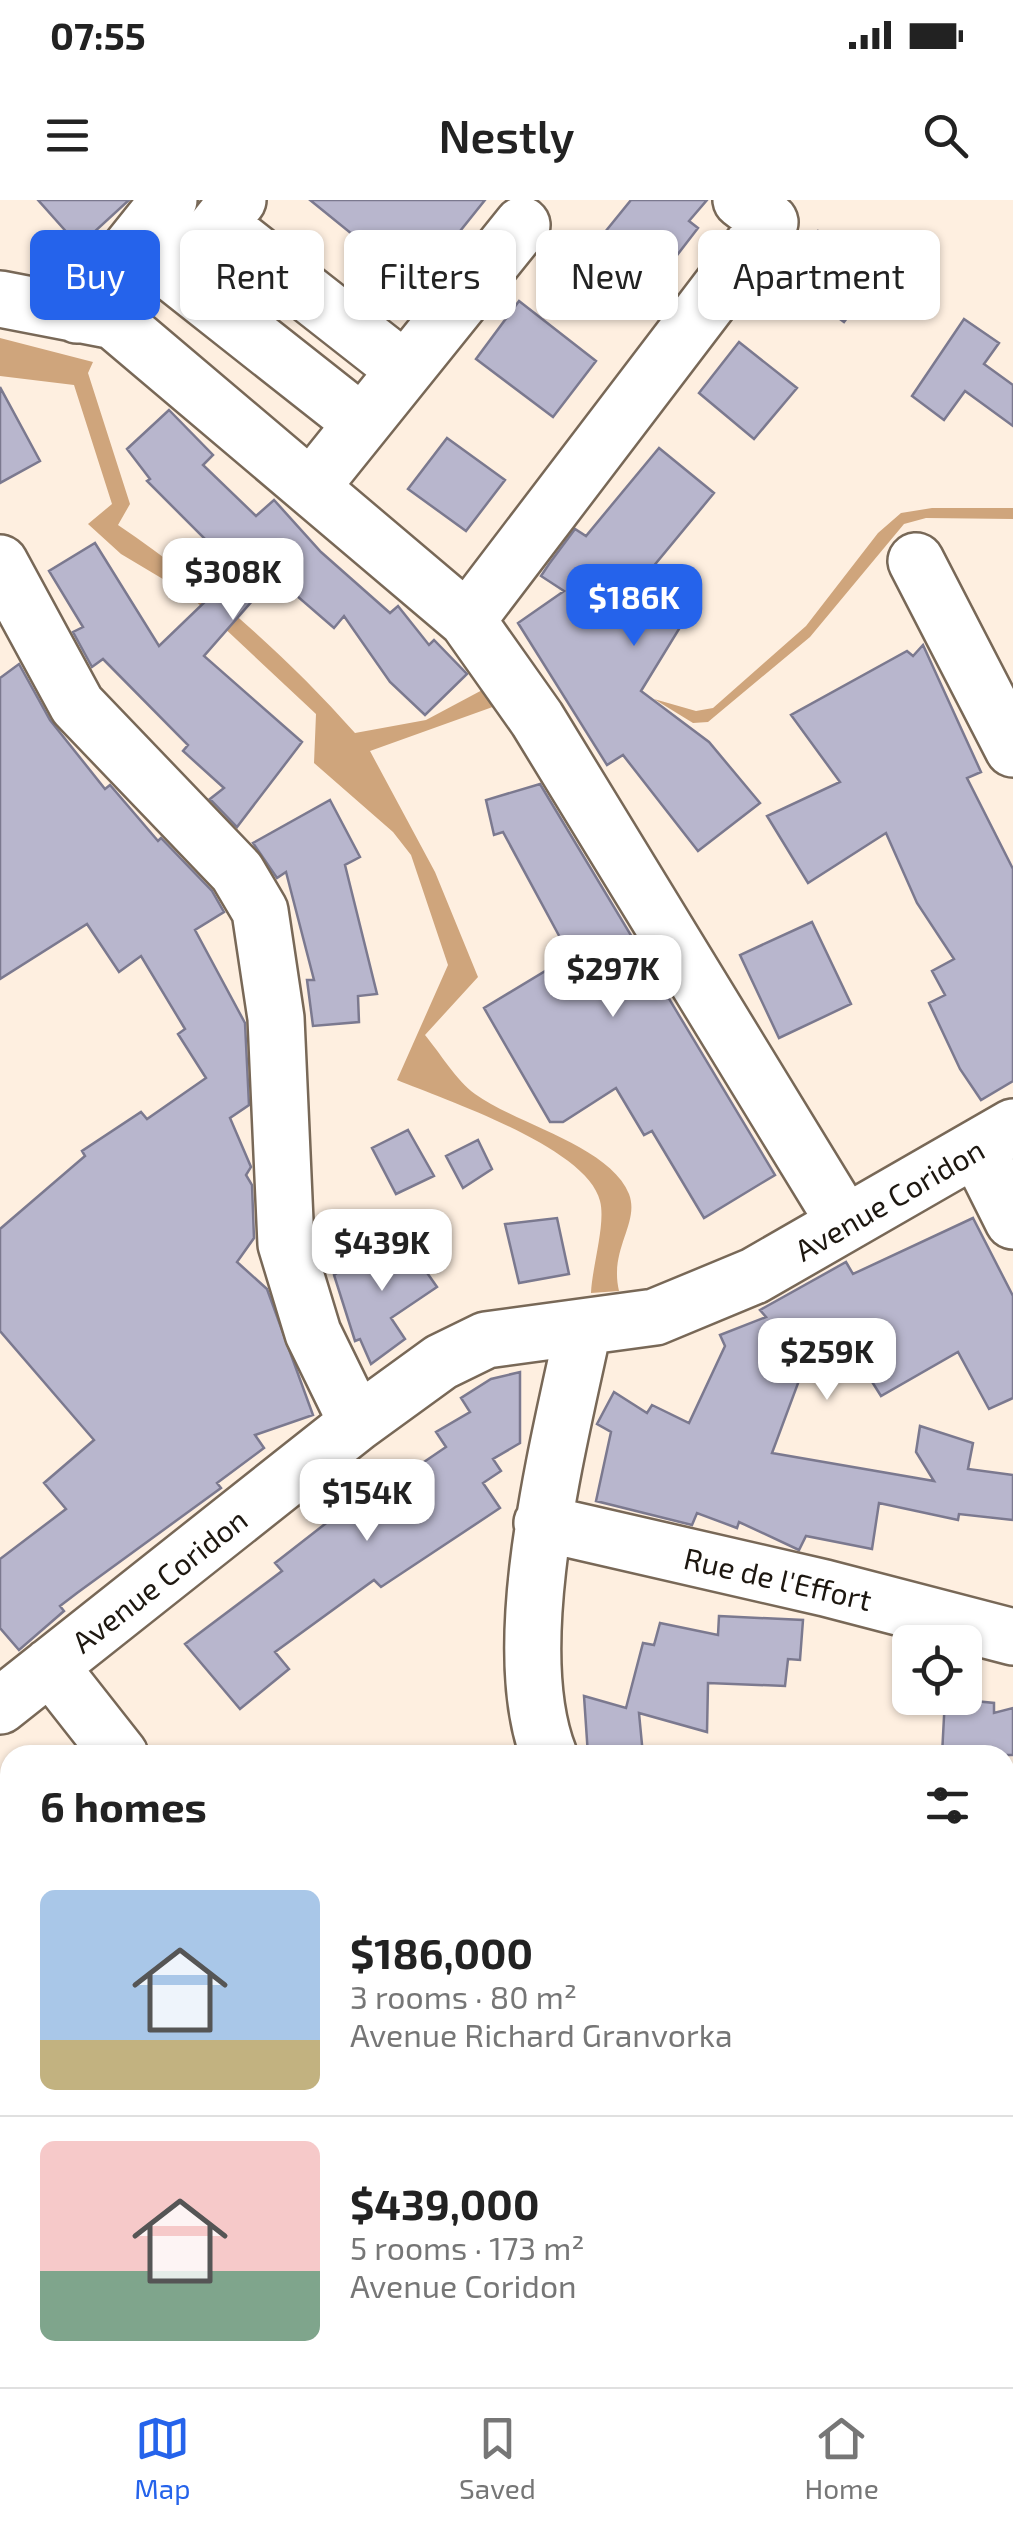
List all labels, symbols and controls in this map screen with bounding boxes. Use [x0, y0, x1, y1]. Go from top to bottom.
text: 07:55 [50, 12, 146, 58]
icon: menu [40, 108, 95, 163]
text: Nestly [438, 108, 575, 162]
icon: search [918, 108, 973, 163]
chip: Buy [30, 230, 160, 320]
chip: Rent [180, 230, 324, 320]
chip: Filters [344, 230, 516, 320]
chip: New [536, 230, 678, 320]
chip: Apartment [698, 230, 940, 320]
pin: $308K [163, 538, 303, 623]
text: $308K [184, 551, 282, 589]
pin: $186K [564, 564, 704, 649]
text: $186K [588, 577, 680, 615]
pin: $297K [543, 935, 683, 1020]
text: $297K [566, 948, 660, 986]
street label: Avenue Coridon [788, 1130, 990, 1268]
pin: $439K [312, 1209, 452, 1294]
text: $439K [334, 1222, 430, 1260]
pin: $259K [757, 1318, 897, 1403]
text: $259K [780, 1331, 874, 1369]
pin: $154K [297, 1459, 437, 1544]
text: $154K [322, 1472, 412, 1510]
street label: Avenue Coridon [64, 1500, 254, 1660]
street label: Rue de l'Effort [681, 1539, 875, 1617]
map controls [892, 1625, 982, 1715]
button: locate [892, 1625, 982, 1715]
icon: filters [920, 1778, 975, 1833]
text: 6 homes [40, 1780, 207, 1830]
text: $186,000 [350, 1927, 533, 1977]
icon: home [120, 1930, 240, 2050]
text: 3 rooms · 80 m² [350, 1977, 577, 2015]
text: Avenue Richard Granvorka [350, 2015, 733, 2053]
text: $439,000 [350, 2178, 539, 2228]
icon: home [120, 2181, 240, 2301]
text: 5 rooms · 173 m² [350, 2228, 585, 2266]
text: Avenue Coridon [350, 2266, 577, 2304]
tab: Map [134, 2411, 190, 2505]
tab: Saved [459, 2411, 536, 2505]
tab: Home [805, 2411, 879, 2505]

